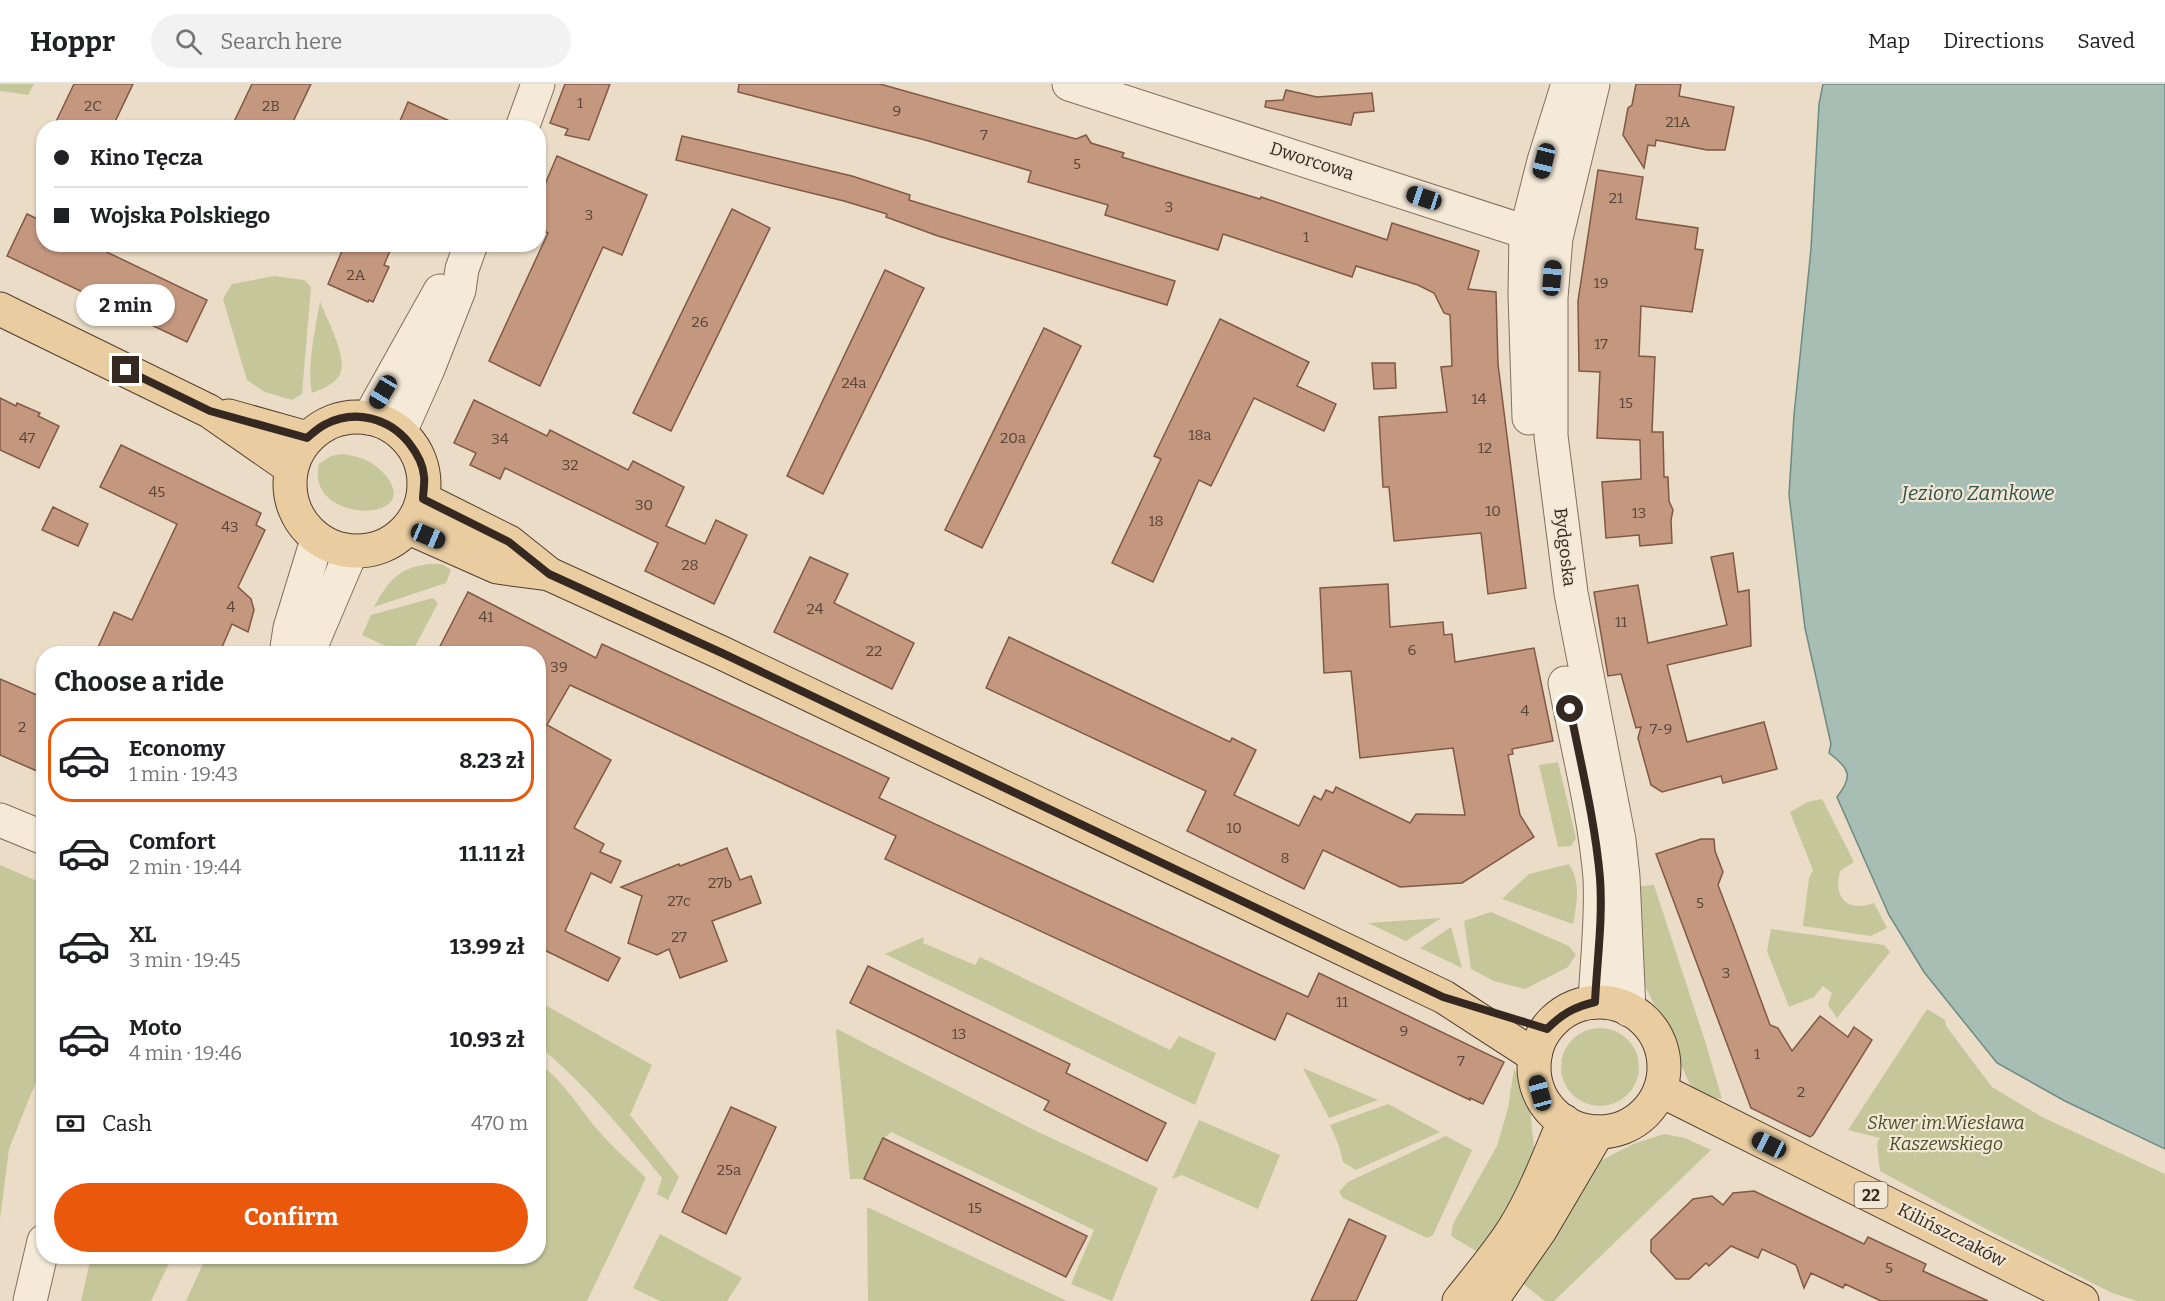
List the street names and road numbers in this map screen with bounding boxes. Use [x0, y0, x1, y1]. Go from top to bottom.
street label: Dworcowa [1267, 137, 1357, 185]
street label: Bydgoska [1549, 506, 1581, 588]
road number: 22 [1854, 1182, 1888, 1208]
street label: Kilińszczaków [1894, 1198, 2010, 1272]

